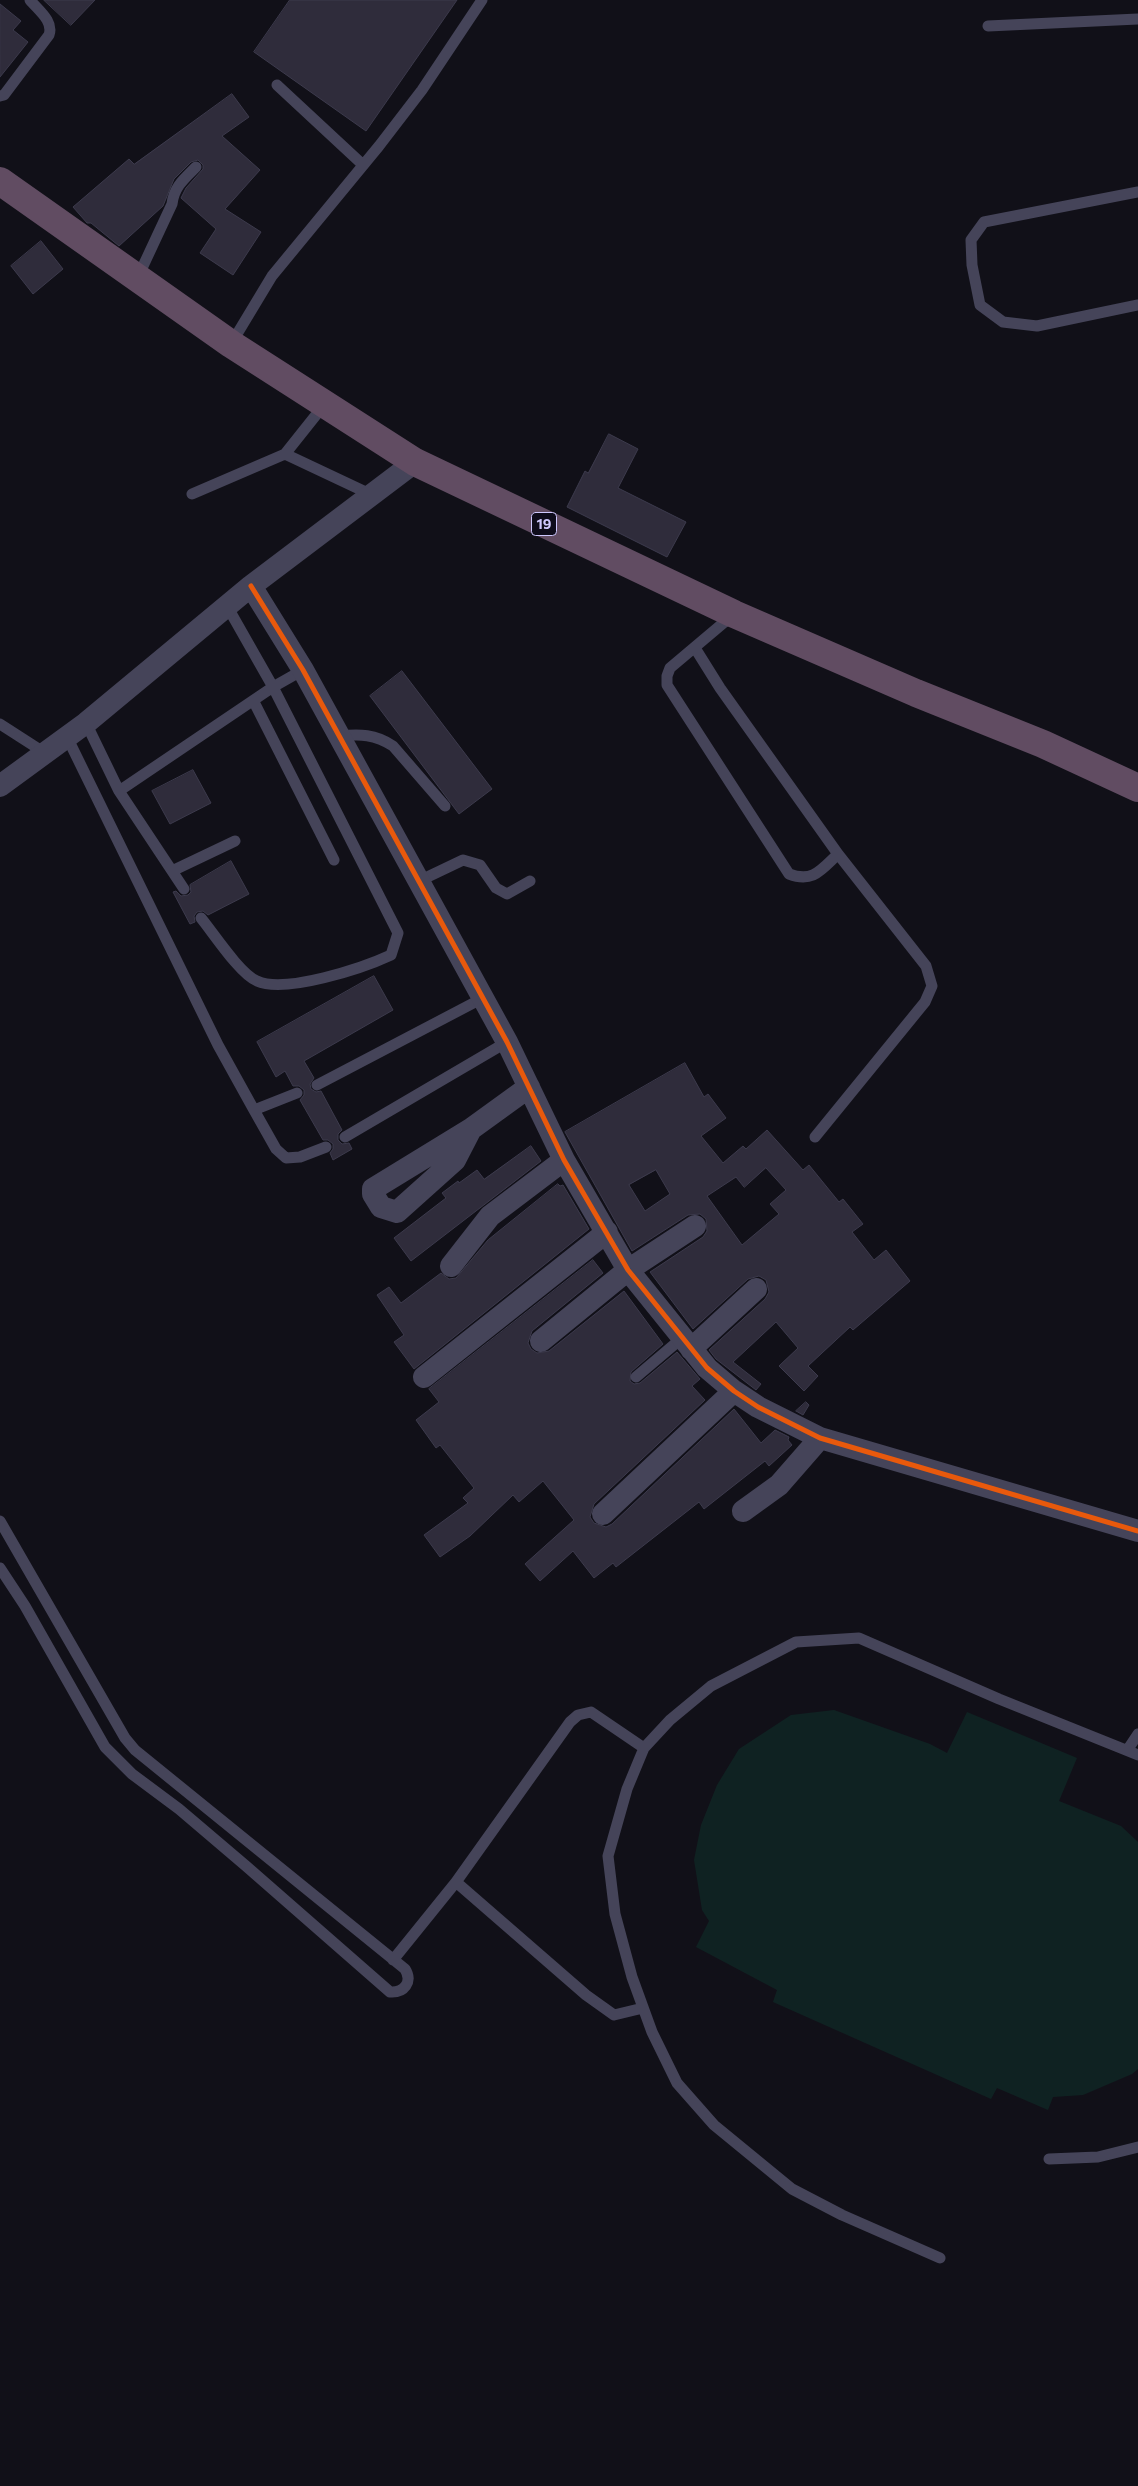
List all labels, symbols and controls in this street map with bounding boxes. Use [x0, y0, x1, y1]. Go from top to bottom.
road number: 19 [532, 512, 556, 536]

